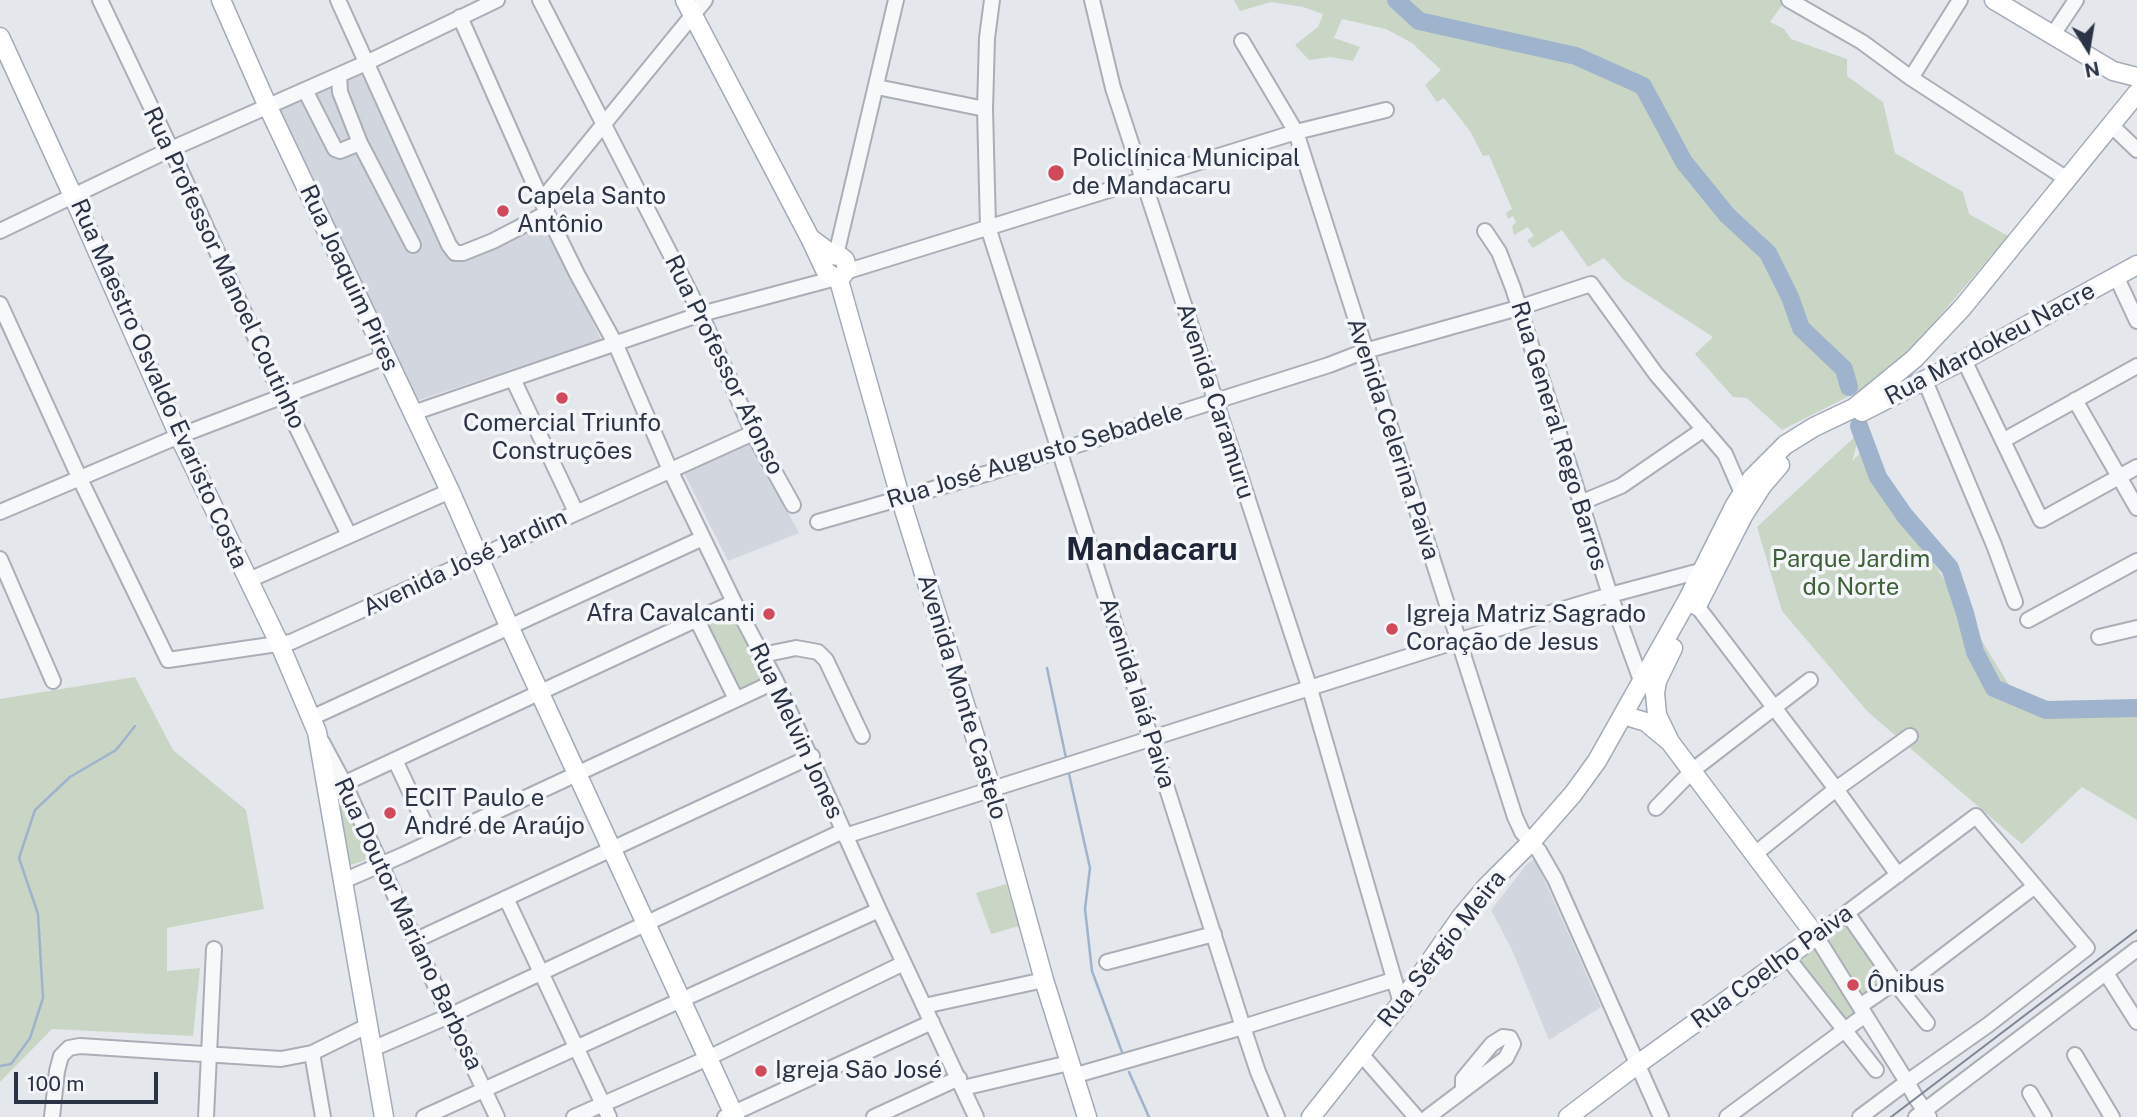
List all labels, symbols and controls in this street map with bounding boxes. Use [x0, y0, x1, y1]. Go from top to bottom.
north arrow [2053, 14, 2123, 84]
text: N [2083, 57, 2101, 82]
street label: Rua Professor Manoel Coutinho [137, 103, 311, 433]
place label: Policlínica Municipal de Mandacaru [1072, 145, 1300, 201]
marker: Policlínica Municipal de Mandacaru [1046, 163, 1066, 183]
street label: Rua Joaquim Pires [293, 180, 405, 376]
place label: Capela Santo Antônio [517, 183, 666, 239]
street label: Rua Maestro Osvaldo Evaristo Costa [64, 195, 254, 573]
marker: Capela Santo Antônio [495, 203, 511, 219]
street label: Rua Professor Afonso [658, 251, 790, 479]
street label: Rua Mardokeu Nacre [1880, 276, 2100, 412]
street label: Rua General Rego Barros [1504, 298, 1614, 574]
street label: Avenida Caramuru [1170, 299, 1260, 503]
street label: Avenida Celerina Paiva [1340, 315, 1446, 563]
marker: Comercial Triunfo Construções [554, 390, 570, 406]
street label: Rua José Augusto Sebadele [883, 397, 1187, 515]
place label: Comercial Triunfo Construções [463, 410, 661, 466]
street label: Avenida José Jardim [358, 503, 572, 623]
district label: Mandacaru [1066, 531, 1238, 569]
park label: Parque Jardim do Norte [1772, 546, 1930, 602]
street label: Avenida Monte Castelo [911, 571, 1013, 823]
street label: Avenida Iaiá Paiva [1093, 594, 1181, 792]
place label: Afra Cavalcanti [586, 600, 755, 628]
place label: Igreja Matriz Sagrado Coração de Jesus [1406, 601, 1646, 657]
marker: Afra Cavalcanti [761, 606, 777, 622]
marker: Igreja Matriz Sagrado Coração de Jesus [1384, 621, 1400, 637]
street label: Rua Melvin Jones [743, 638, 849, 824]
street label: Rua Doutor Mariano Barbosa [327, 773, 489, 1075]
place label: ECIT Paulo e André de Araújo [404, 785, 585, 841]
marker: ECIT Paulo e André de Araújo [382, 805, 398, 821]
street label: Rua Sérgio Meira [1372, 865, 1512, 1033]
street label: Rua Coelho Paiva [1686, 899, 1858, 1035]
place label: Ônibus [1867, 971, 1945, 999]
marker: Ônibus [1845, 977, 1861, 993]
place label: Igreja São José [775, 1057, 942, 1085]
scale bar [18, 1058, 161, 1102]
marker: Igreja São José [753, 1063, 769, 1079]
text: 100 m [27, 1071, 84, 1096]

